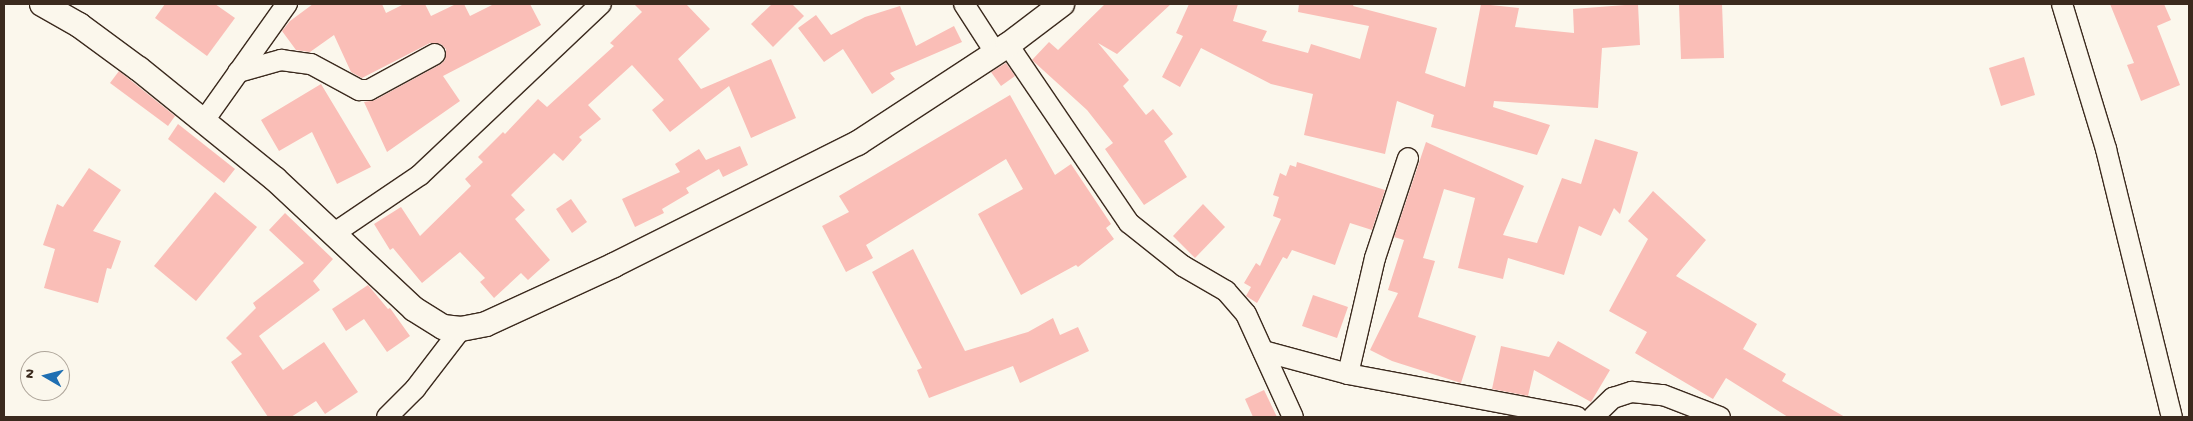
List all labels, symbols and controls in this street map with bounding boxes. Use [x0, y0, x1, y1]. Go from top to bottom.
north arrow [20, 351, 70, 401]
text: N [22, 368, 40, 380]

